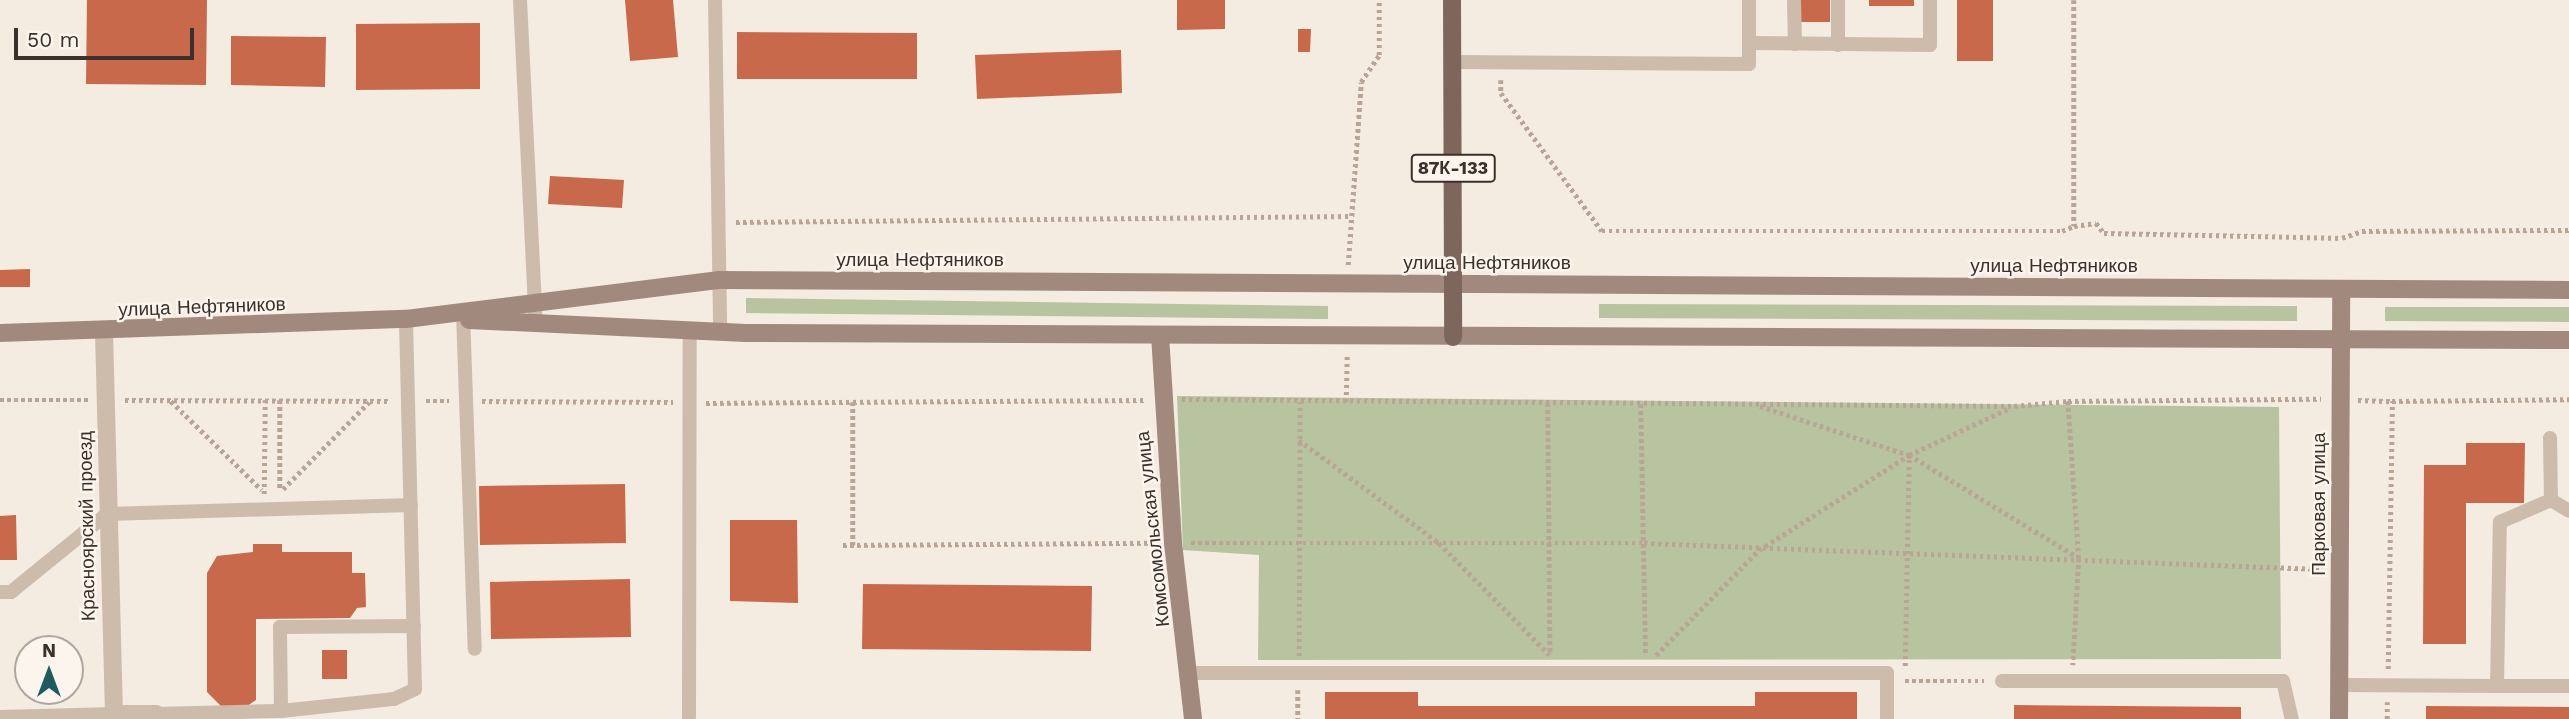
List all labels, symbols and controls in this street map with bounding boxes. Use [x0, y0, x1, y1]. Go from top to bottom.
scale bar [18, 14, 198, 58]
text: 50 m [27, 27, 79, 52]
road number: 87К-133 [1409, 154, 1497, 182]
street label: улица Нефтяников [836, 249, 1004, 271]
street label: улица Нефтяников [1403, 252, 1571, 274]
street label: улица Нефтяников [1970, 255, 2138, 277]
street label: улица Нефтяников [118, 293, 286, 321]
street label: Комсомольская улица [1131, 430, 1175, 628]
street label: Красноярский проезд [74, 431, 100, 621]
street label: Парковая улица [2308, 432, 2330, 576]
north arrow [14, 635, 84, 705]
text: N [42, 639, 56, 662]

